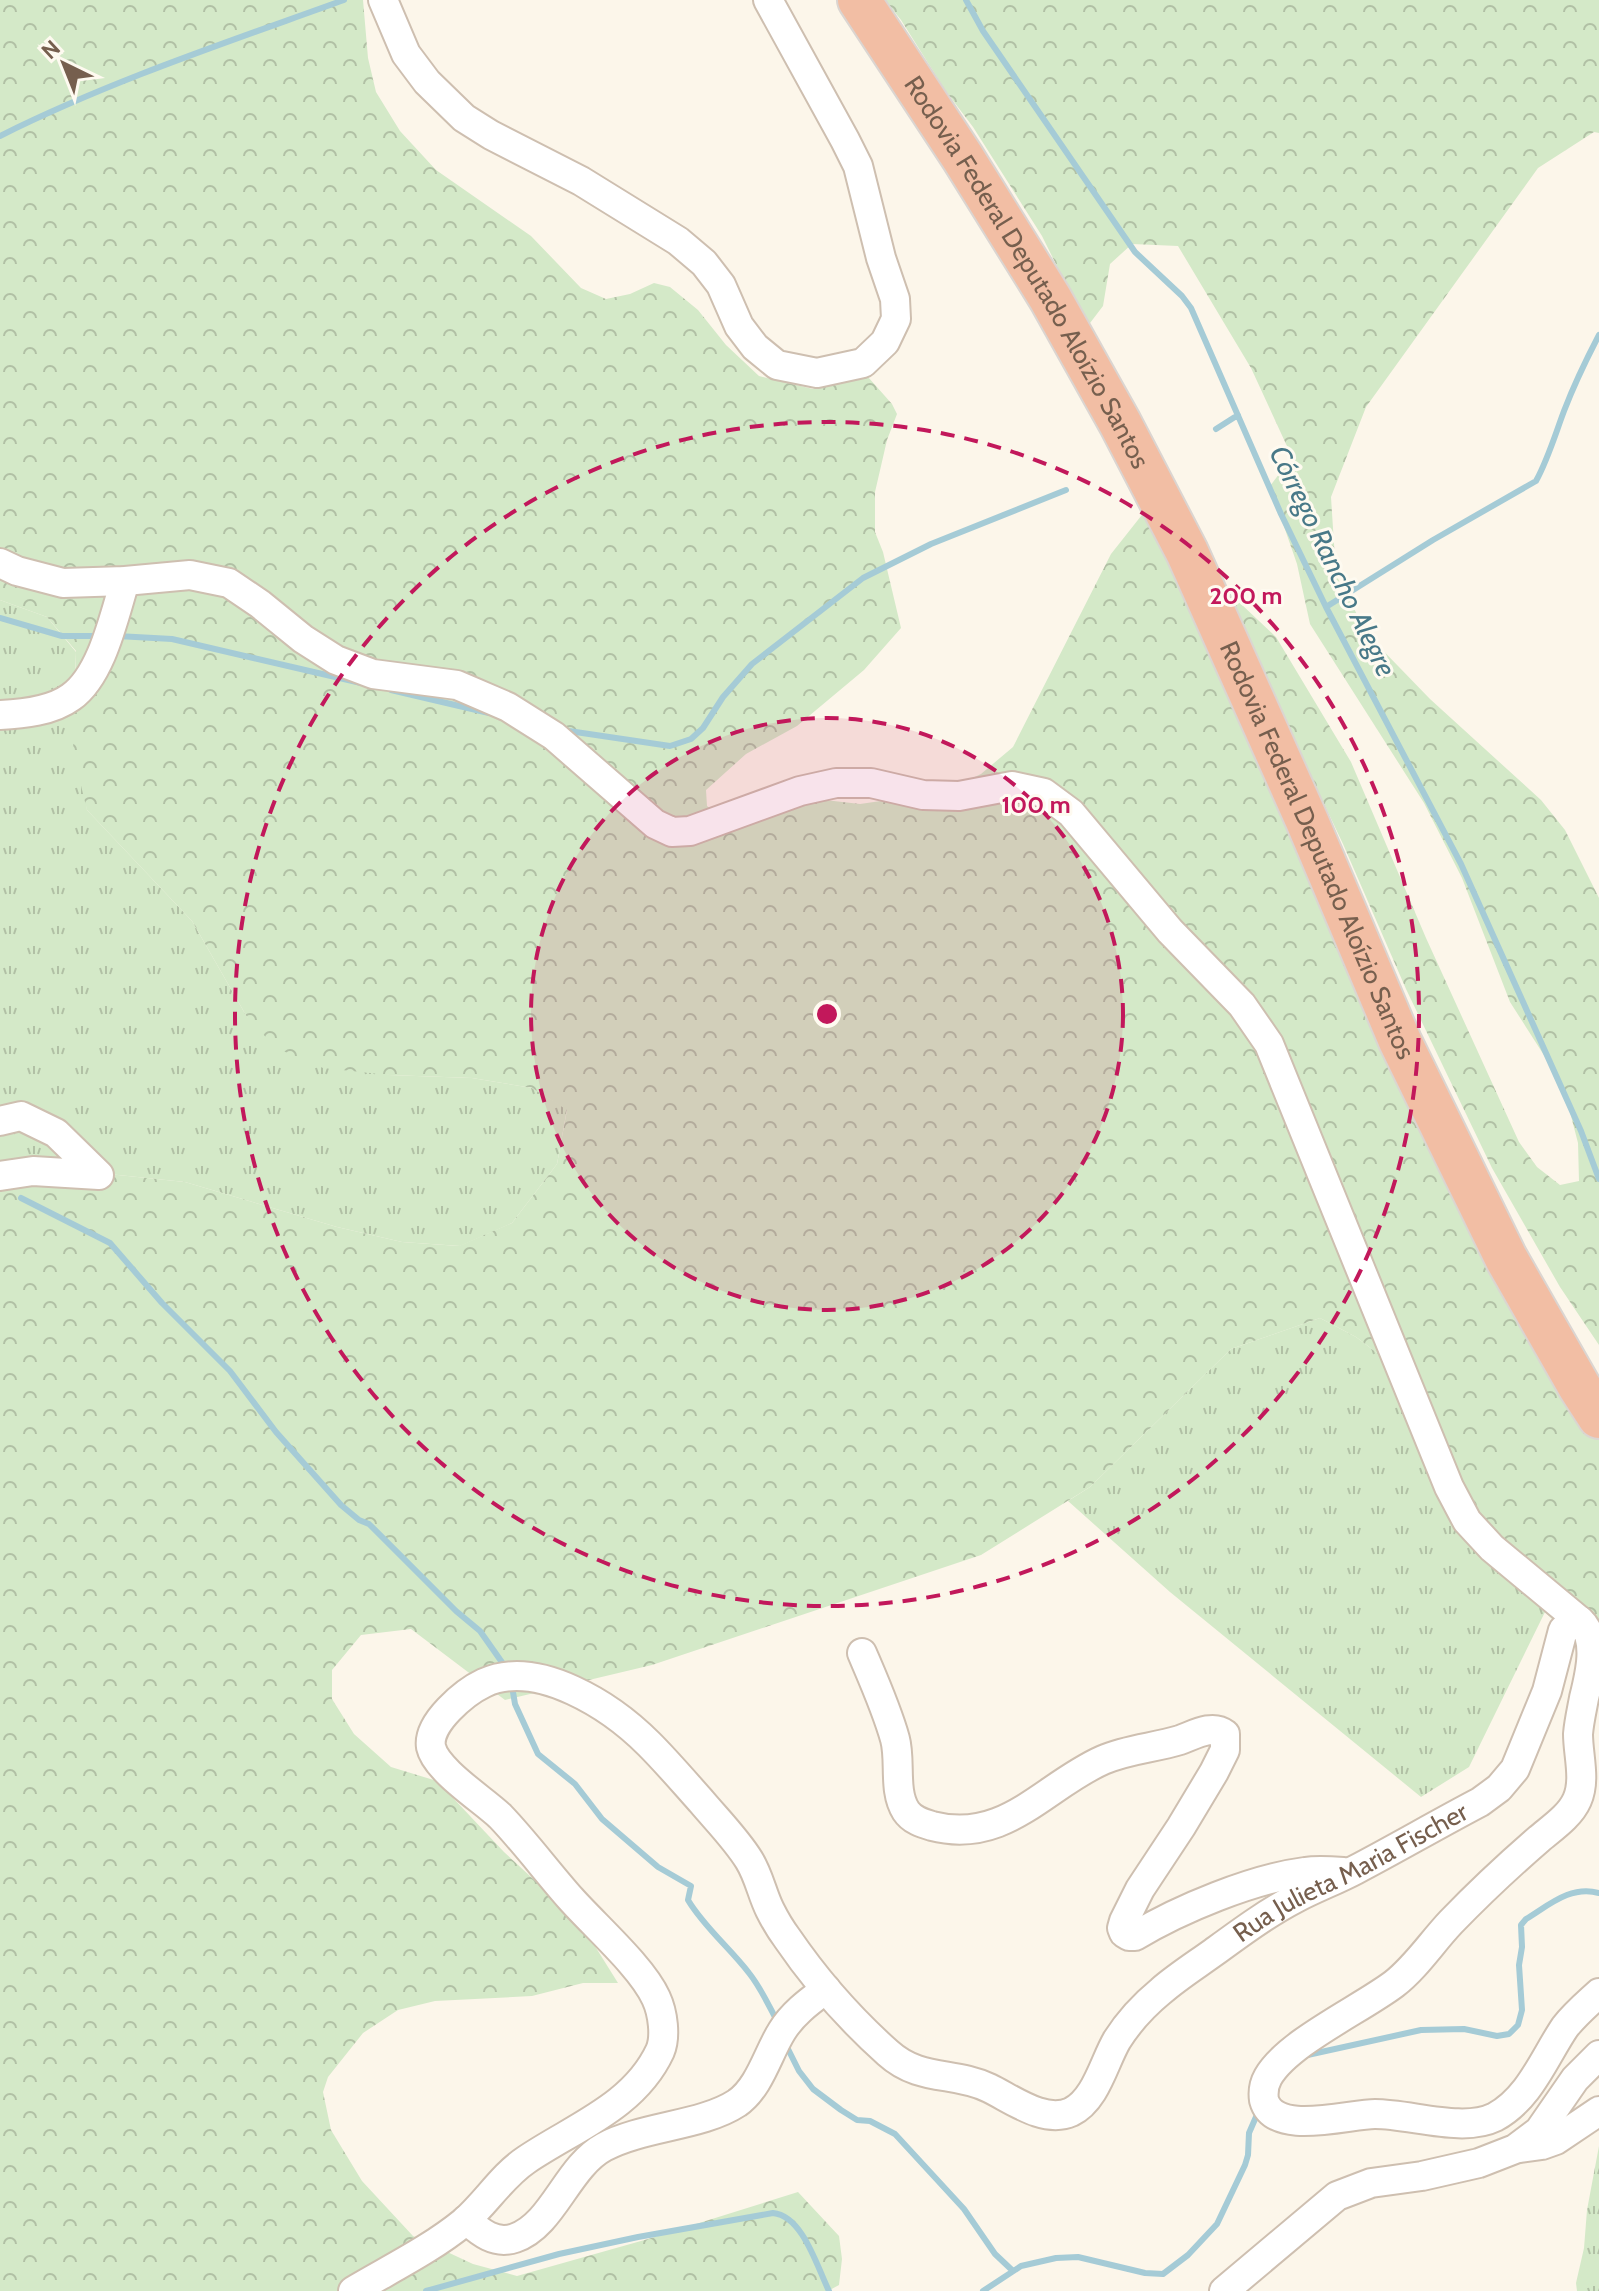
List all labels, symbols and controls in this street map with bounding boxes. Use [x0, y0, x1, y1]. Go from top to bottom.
north arrow [24, 24, 104, 104]
text: N [36, 35, 66, 65]
street label: Rodovia Federal Deputado Aloízio Santos [897, 70, 1157, 474]
water label: Córrego Rancho Alegre [1262, 440, 1404, 682]
text: 200 m [1210, 581, 1282, 610]
street label: Rodovia Federal Deputado Aloízio Santos [1213, 636, 1422, 1064]
text: 100 m [1001, 790, 1071, 819]
centre of rings [813, 1000, 841, 1028]
street label: Rua Julieta Maria Fischer [1227, 1795, 1474, 1949]

